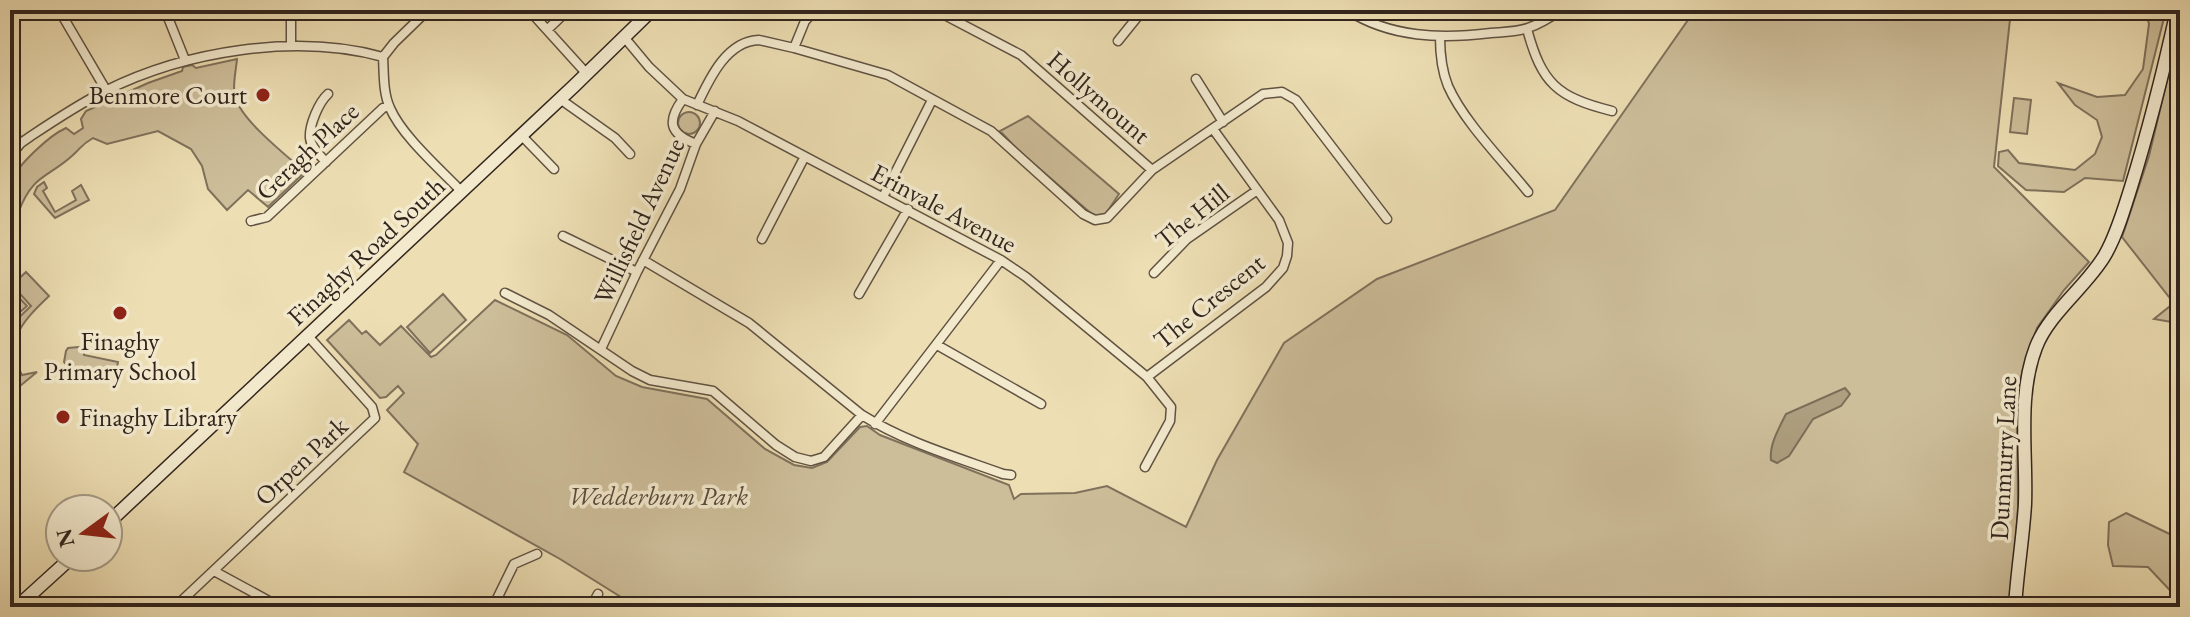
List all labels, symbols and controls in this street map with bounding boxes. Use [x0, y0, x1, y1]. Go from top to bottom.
street label: Hollymount [1040, 43, 1158, 151]
place label: Benmore Court [89, 78, 247, 112]
marker: Benmore Court [254, 86, 272, 104]
street label: Geragh Place [248, 94, 366, 208]
street label: Willisfield Avenue [586, 132, 692, 310]
street label: Erinvale Avenue [865, 155, 1023, 261]
street label: Finaghy Road South [280, 169, 452, 333]
street label: The Hill [1148, 176, 1236, 256]
street label: The Crescent [1146, 246, 1272, 356]
marker: Finaghy Primary School [111, 304, 129, 322]
place label: Finaghy Primary School [44, 324, 196, 388]
street label: Dunmurry Lane [1982, 375, 2024, 541]
place label: Finaghy Library [79, 400, 238, 434]
marker: Finaghy Library [54, 408, 72, 426]
street label: Orpen Park [247, 409, 355, 513]
park label: Wedderburn Park [568, 479, 748, 513]
north arrow [44, 493, 124, 573]
text: N [49, 526, 81, 550]

